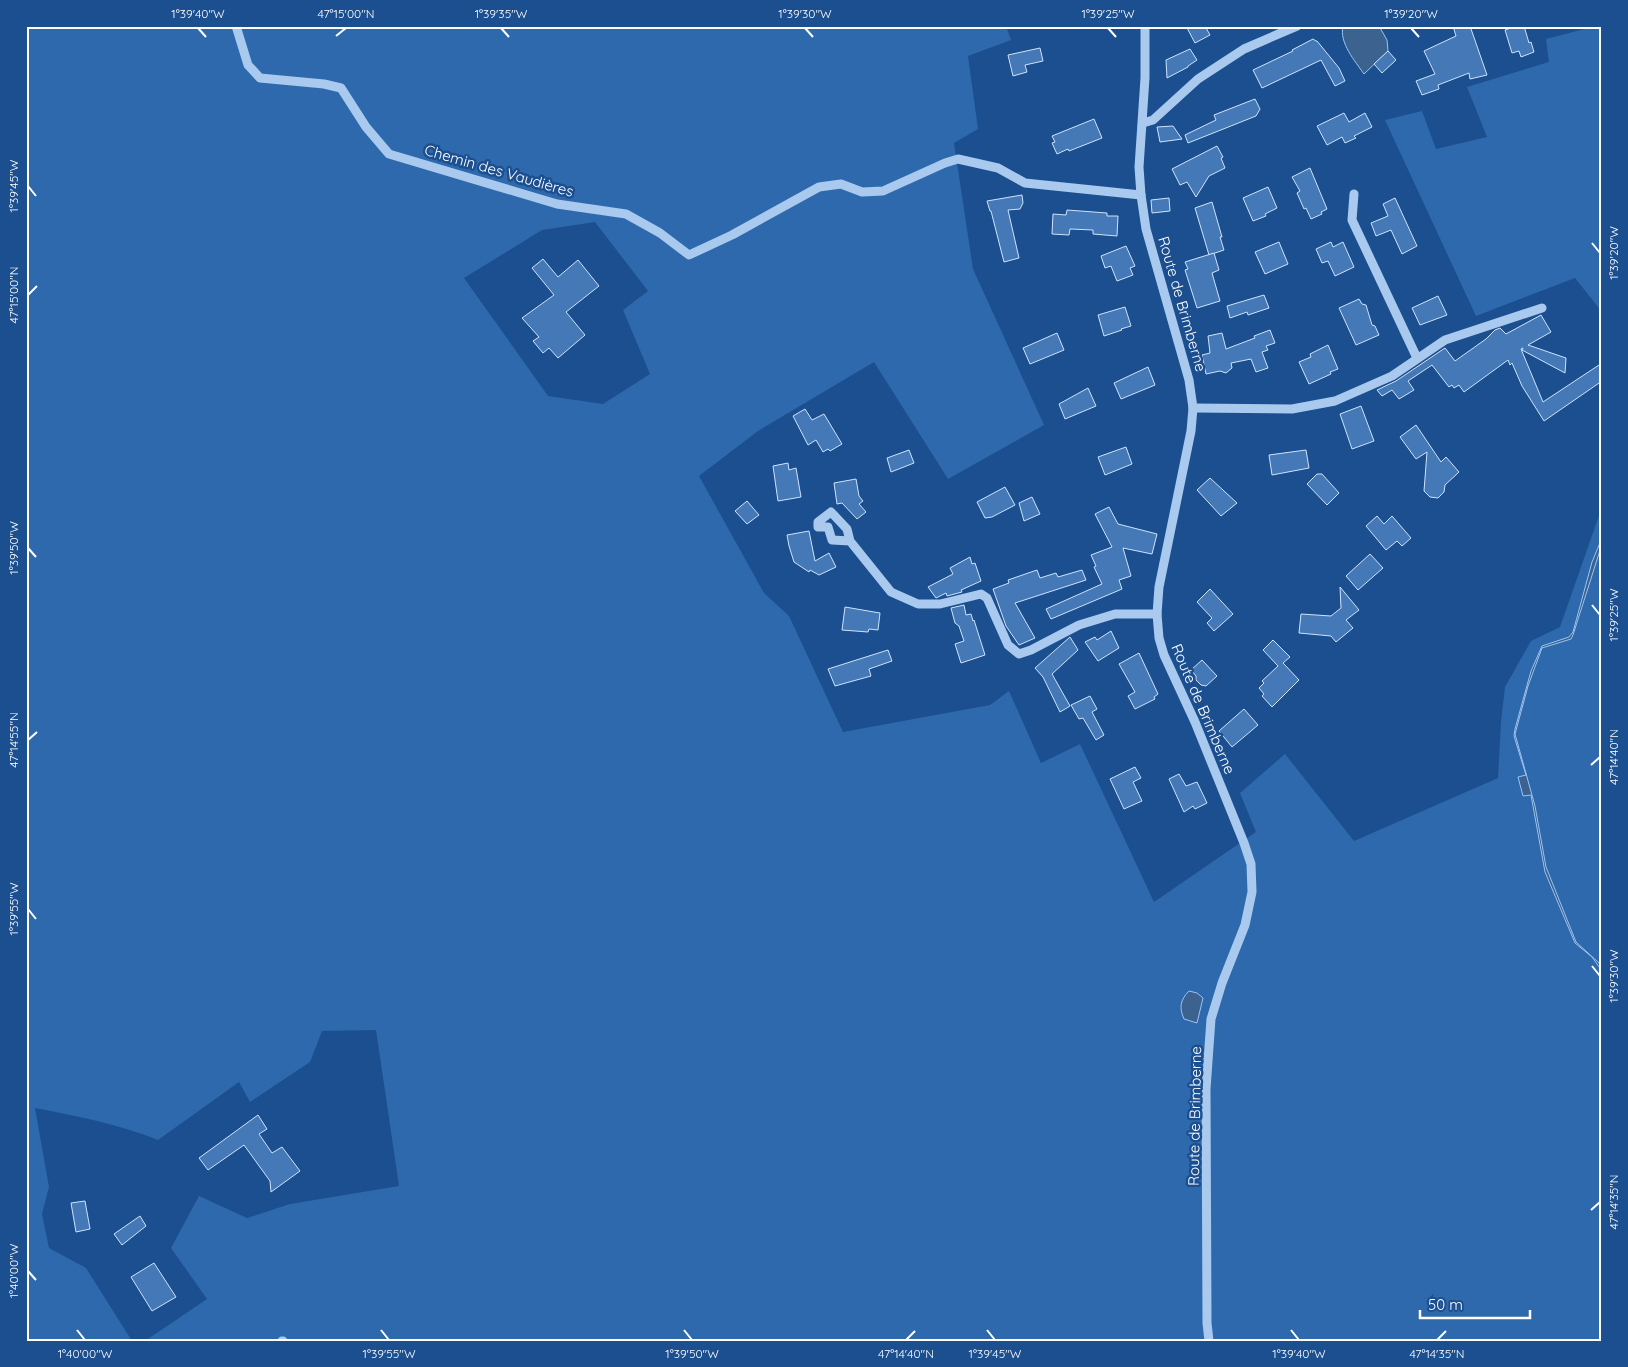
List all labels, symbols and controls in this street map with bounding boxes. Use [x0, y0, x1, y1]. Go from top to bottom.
text: 1°39'40"W [171, 6, 225, 21]
text: 47°15'00"N [317, 6, 375, 21]
text: 1°39'35"W [475, 6, 528, 21]
text: 1°39'30"W [778, 6, 832, 21]
text: 1°39'25"W [1081, 6, 1135, 21]
text: 1°39'20"W [1384, 6, 1438, 21]
street label: Chemin des Vaudières [422, 140, 576, 201]
text: 1°39'45"W [6, 159, 21, 212]
text: 1°39'20"W [1606, 226, 1621, 280]
street label: Route de Brimberne [1154, 234, 1211, 374]
text: 47°15'00"N [6, 266, 21, 324]
text: 1°39'50"W [6, 521, 21, 575]
text: 1°39'25"W [1606, 588, 1621, 642]
street label: Route de Brimberne [1167, 641, 1240, 777]
text: 47°14'55"N [6, 712, 21, 768]
text: 47°14'40"N [1606, 729, 1621, 785]
text: 1°39'55"W [6, 882, 21, 936]
text: 1°39'30"W [1606, 949, 1621, 1003]
street label: Route de Brimberne [1184, 1046, 1205, 1186]
text: 47°14'35"N [1606, 1174, 1621, 1230]
text: 1°40'00"W [6, 1243, 21, 1298]
scale bar [1420, 1287, 1530, 1319]
text: 50 m [1428, 1295, 1463, 1314]
text: 1°40'00"W [58, 1346, 113, 1361]
text: 1°39'55"W [363, 1346, 416, 1361]
text: 1°39'50"W [665, 1346, 719, 1361]
text: 47°14'40"N [878, 1346, 934, 1361]
text: 1°39'45"W [969, 1346, 1022, 1361]
text: 1°39'40"W [1272, 1346, 1326, 1361]
text: 47°14'35"N [1409, 1346, 1465, 1361]

